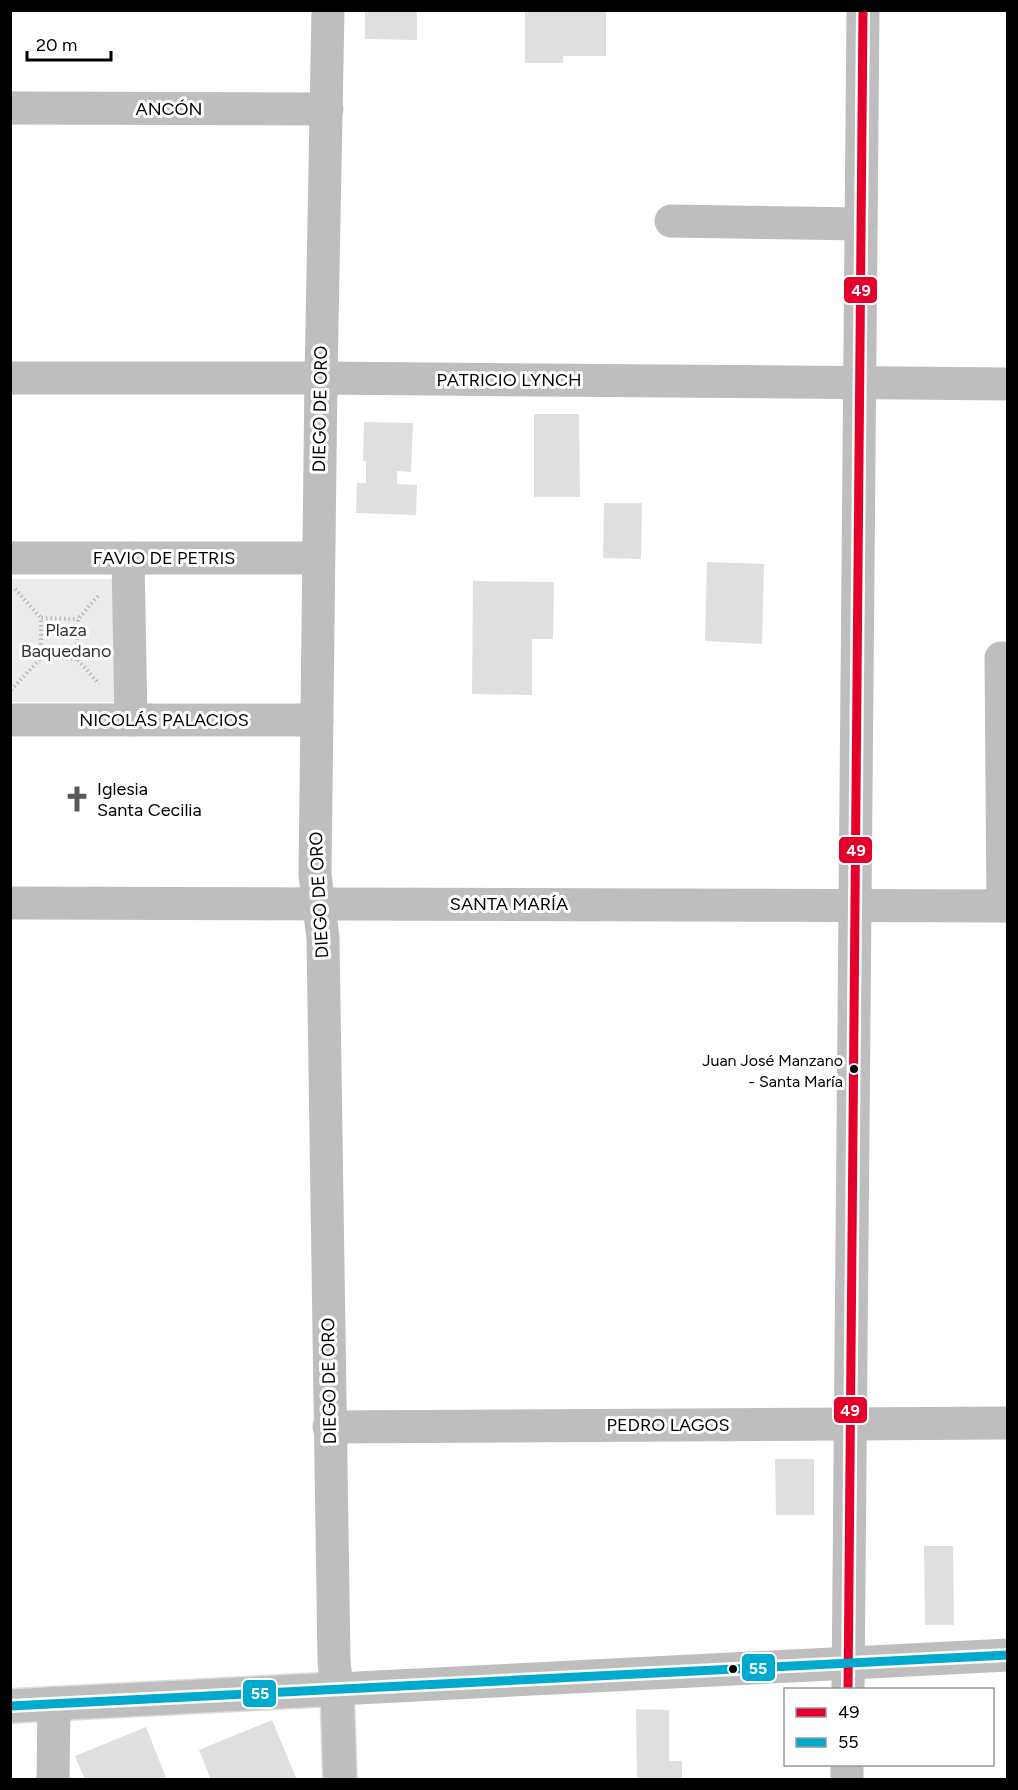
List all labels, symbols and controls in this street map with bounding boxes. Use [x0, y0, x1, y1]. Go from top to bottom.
scale bar [27, 24, 111, 62]
text: 20 m [36, 34, 77, 56]
street label: ANCÓN [136, 98, 203, 120]
line badge: 49 [843, 276, 878, 304]
text: 49 [851, 281, 871, 300]
street label: DIEGO DE ORO [308, 345, 332, 473]
street label: PATRICIO LYNCH [436, 369, 582, 391]
street label: FAVIO DE PETRIS [93, 547, 235, 569]
park label: Plaza Baquedano [21, 619, 111, 662]
street label: NICOLÁS PALACIOS [79, 709, 249, 731]
place label: Iglesia Santa Cecilia [97, 778, 202, 821]
church icon: Iglesia Santa Cecilia [62, 784, 92, 814]
street label: DIEGO DE ORO [305, 831, 333, 959]
line badge: 49 [838, 836, 873, 864]
text: 49 [846, 841, 866, 860]
street label: SANTA MARÍA [450, 893, 568, 915]
place label: Juan José Manzano - Santa María [702, 1051, 843, 1091]
marker: Juan José Manzano - Santa María [848, 1063, 860, 1075]
street label: DIEGO DE ORO [317, 1317, 341, 1445]
line badge: 49 [833, 1396, 868, 1424]
text: 49 [840, 1401, 860, 1420]
street label: PEDRO LAGOS [607, 1414, 729, 1436]
line badge: 55 [741, 1653, 776, 1682]
text: 55 [749, 1659, 767, 1678]
unlabelled marker [727, 1663, 739, 1675]
line badge: 55 [242, 1679, 277, 1708]
text: 55 [251, 1684, 269, 1703]
legend [784, 1688, 994, 1766]
text: 49 [838, 1701, 859, 1723]
text: 55 [838, 1731, 859, 1753]

